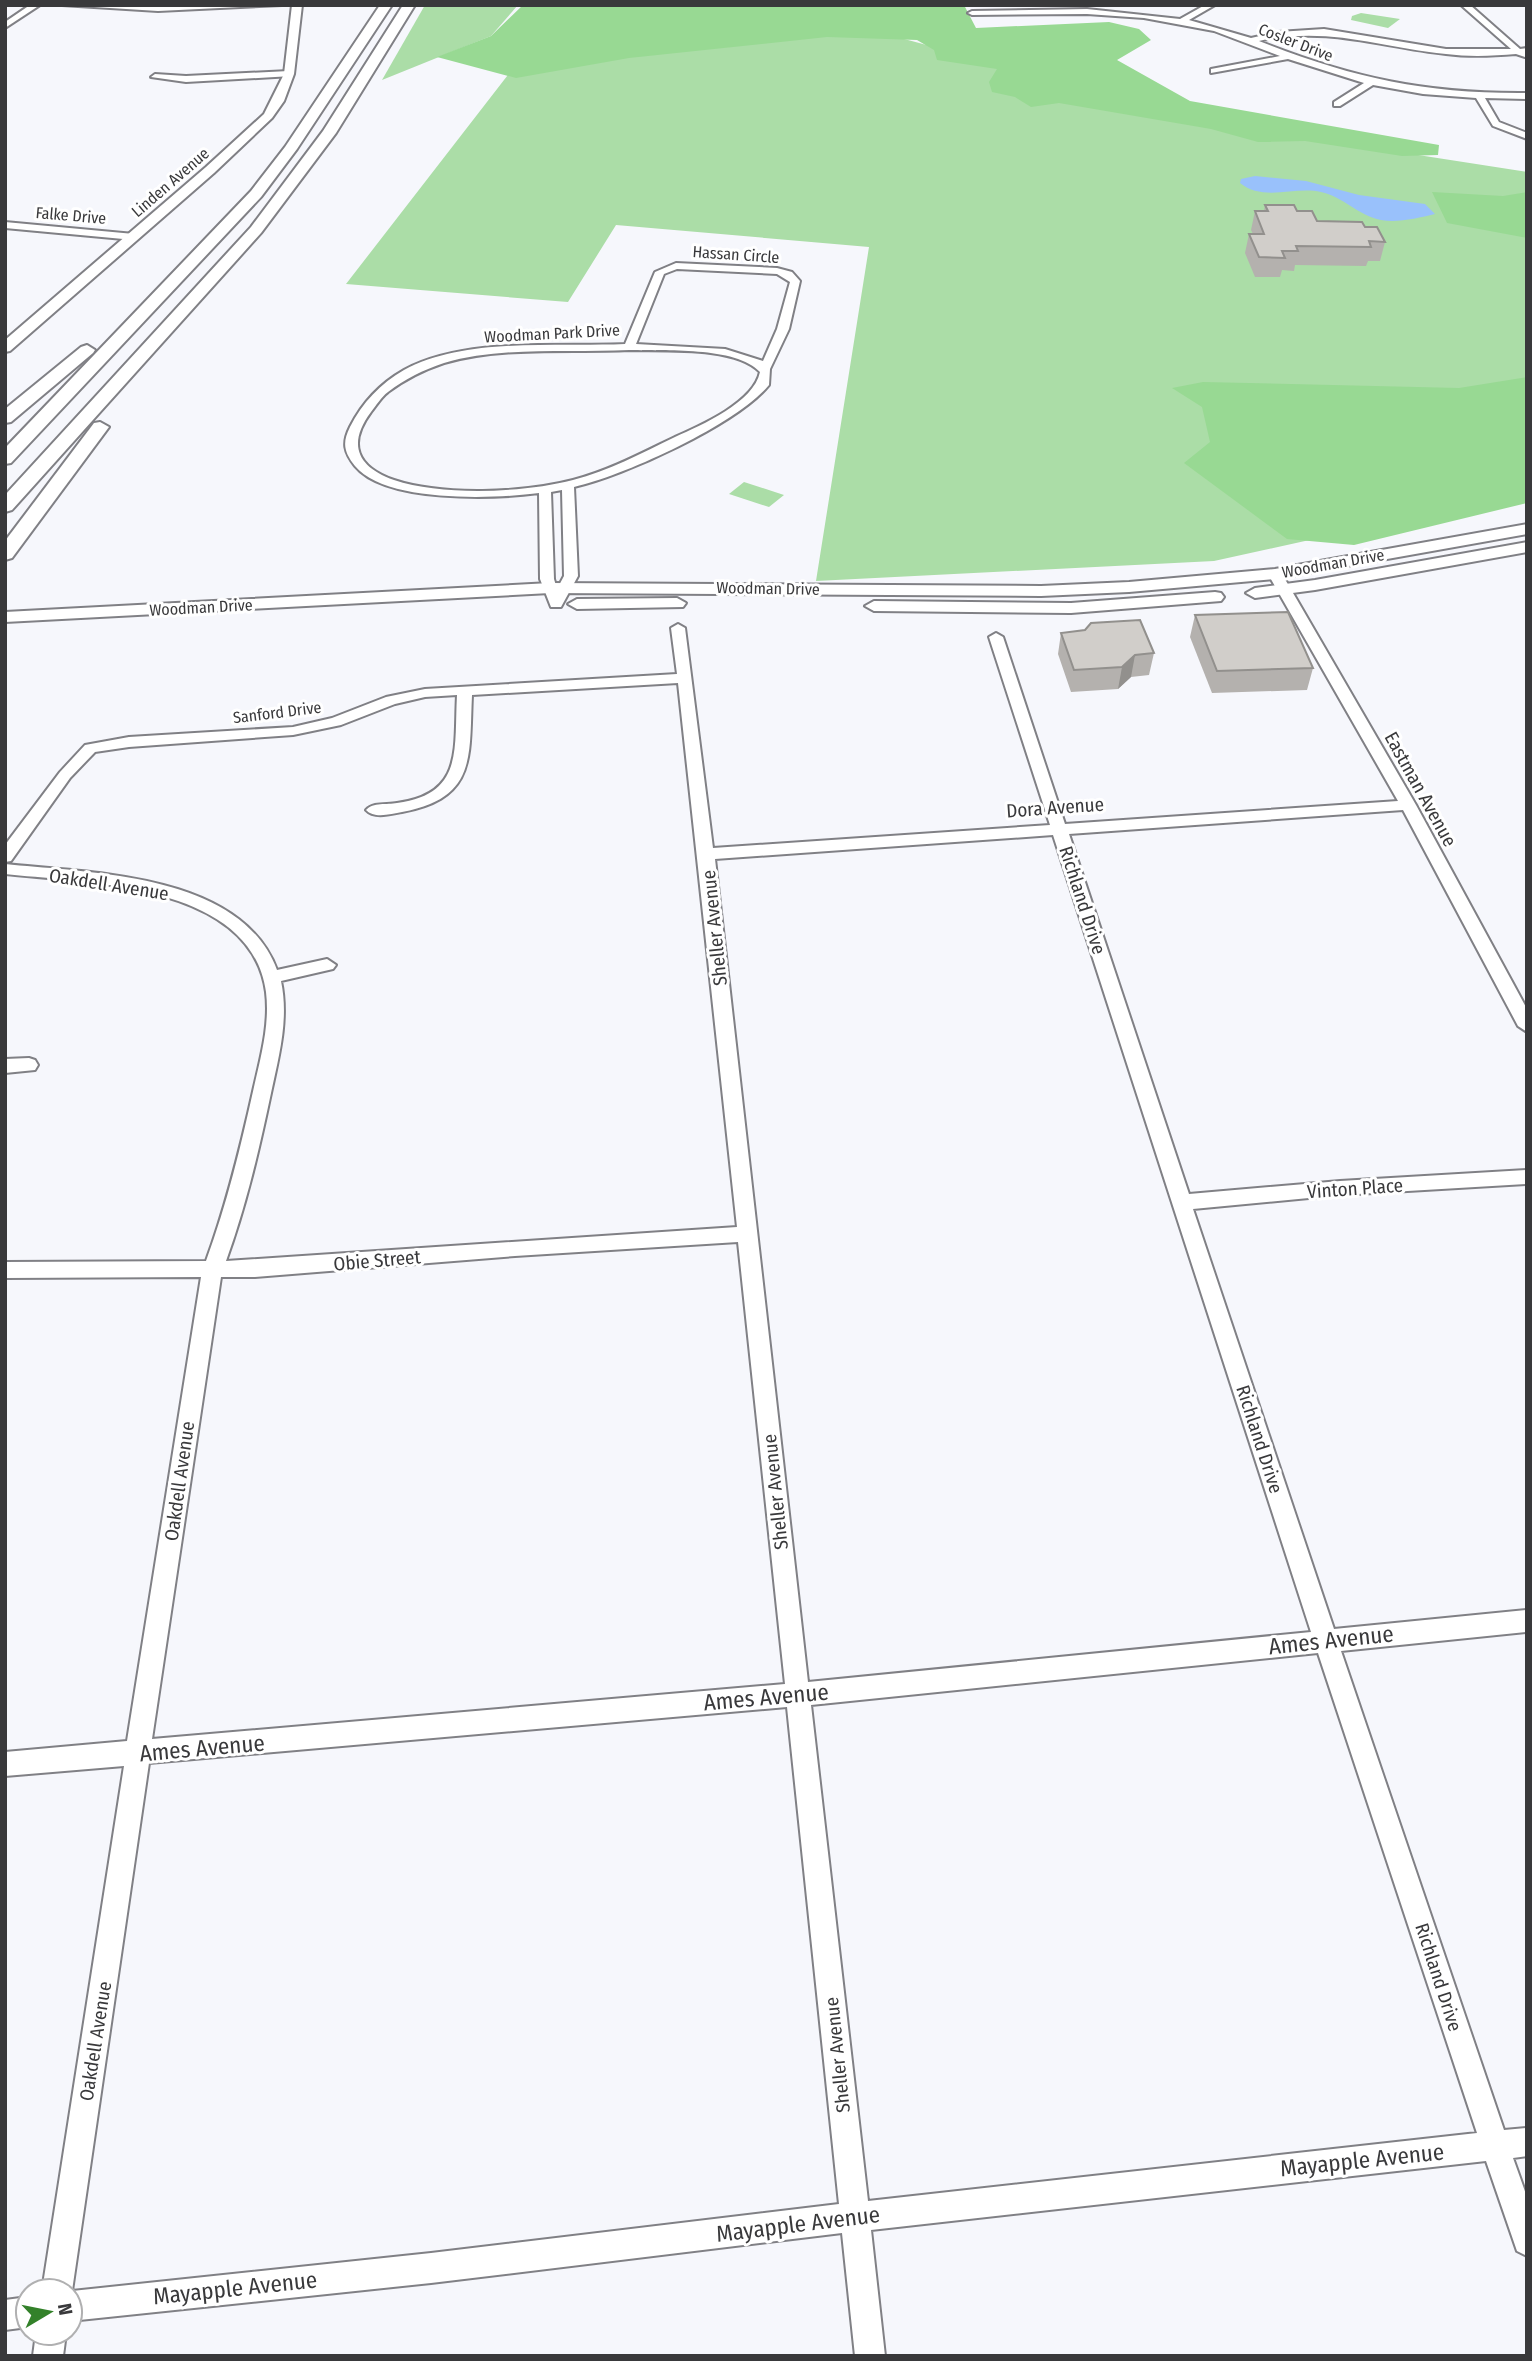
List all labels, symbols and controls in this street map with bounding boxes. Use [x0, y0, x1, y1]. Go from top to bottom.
street label: Cosler Drive [1256, 20, 1336, 65]
street label: Linden Avenue [128, 144, 213, 221]
street label: Falke Drive [35, 203, 107, 228]
street label: Hassan Circle [692, 242, 780, 267]
street label: Woodman Park Drive [484, 320, 620, 347]
street label: Woodman Drive [1280, 545, 1386, 582]
street label: Woodman Drive [716, 578, 820, 599]
street label: Woodman Drive [149, 595, 253, 620]
street label: Sanford Drive [232, 698, 322, 727]
street label: Eastman Avenue [1380, 728, 1462, 851]
street label: Dora Avenue [1005, 793, 1105, 822]
street label: Richland Drive [1054, 843, 1111, 957]
street label: Oakdell Avenue [47, 864, 170, 905]
street label: Sheller Avenue [697, 869, 732, 987]
street label: Vinton Place [1306, 1174, 1404, 1203]
street label: Obie Street [333, 1245, 422, 1276]
street label: Richland Drive [1231, 1382, 1288, 1496]
street label: Oakdell Avenue [160, 1420, 199, 1543]
street label: Sheller Avenue [758, 1433, 793, 1551]
street label: Ames Avenue [1267, 1620, 1395, 1660]
street label: Ames Avenue [702, 1678, 830, 1716]
street label: Ames Avenue [138, 1729, 266, 1767]
street label: Richland Drive [1410, 1920, 1467, 2034]
street label: Oakdell Avenue [75, 1980, 116, 2103]
street label: Sheller Avenue [820, 1996, 855, 2114]
street label: Mayapple Avenue [1279, 2137, 1445, 2183]
street label: Mayapple Avenue [715, 2200, 881, 2248]
street label: Mayapple Avenue [152, 2265, 318, 2311]
north arrow [14, 2277, 84, 2347]
text: N [53, 2302, 78, 2317]

